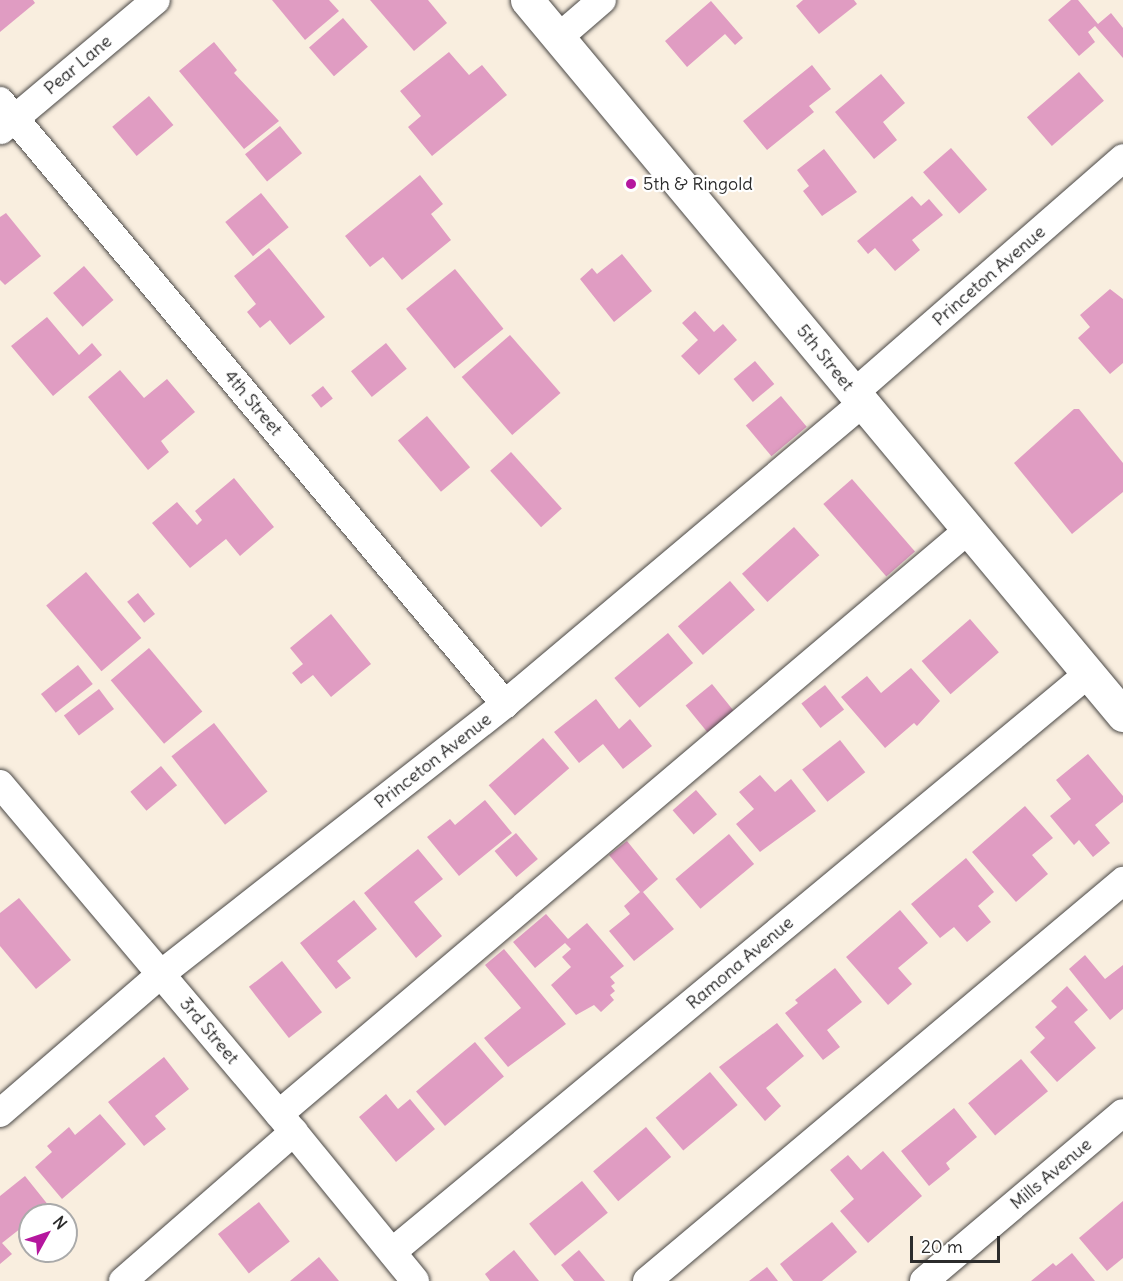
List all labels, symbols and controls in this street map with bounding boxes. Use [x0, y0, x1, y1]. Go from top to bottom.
street label: Pear Lane [40, 30, 116, 100]
place label: 5th & Ringold [643, 173, 753, 195]
marker: 5th & Ringold [624, 177, 638, 191]
street label: Princeton Avenue [928, 221, 1050, 331]
street label: 5th Street [792, 320, 858, 396]
street label: 4th Street [219, 366, 287, 440]
street label: Princeton Avenue [370, 709, 496, 813]
street label: Ramona Avenue [682, 912, 798, 1014]
street label: 3rd Street [175, 993, 243, 1069]
street label: Mills Avenue [1006, 1134, 1096, 1214]
north arrow [18, 1203, 78, 1263]
text: N [49, 1212, 71, 1233]
scale bar [913, 1224, 1003, 1262]
text: 20 m [921, 1235, 963, 1258]

